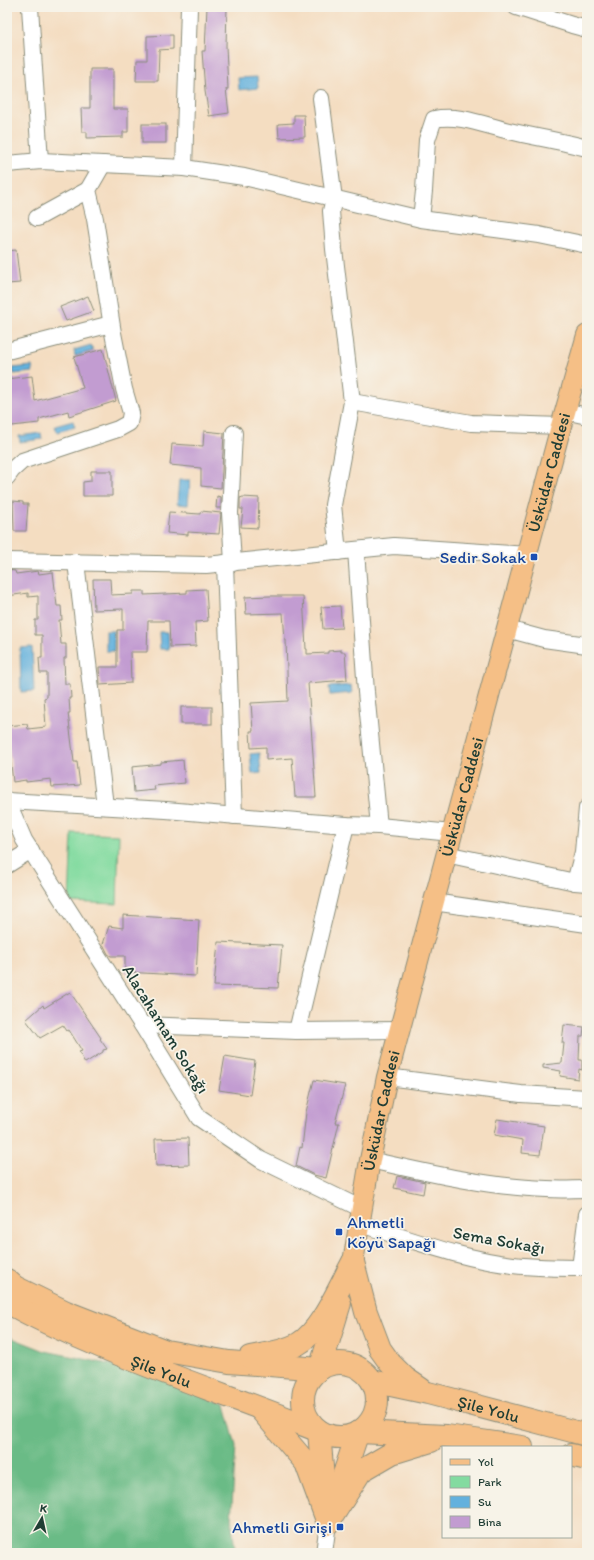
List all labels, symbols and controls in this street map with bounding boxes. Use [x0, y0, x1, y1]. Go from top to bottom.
street label: Üsküdar Caddesi [523, 410, 574, 535]
place label: Sedir Sokak [440, 547, 526, 567]
marker: Sedir Sokak [529, 552, 539, 562]
street label: Üsküdar Caddesi [436, 735, 487, 859]
street label: Alacahamam Sokağı [118, 961, 214, 1097]
street label: Üsküdar Caddesi [358, 1048, 404, 1173]
place label: Ahmetli Köyü Sapağı [347, 1212, 436, 1252]
street label: Sema Sokağı [451, 1222, 547, 1258]
marker: Ahmetli Köyü Sapağı [334, 1227, 344, 1237]
street label: Şile Yolu [128, 1350, 195, 1392]
street label: Şile Yolu [456, 1391, 522, 1427]
legend [442, 1446, 572, 1538]
text: Yol [478, 1455, 494, 1469]
text: Park [478, 1475, 502, 1489]
text: Su [478, 1495, 492, 1509]
north arrow [22, 1498, 62, 1538]
text: K [39, 1502, 49, 1516]
text: Bina [478, 1515, 502, 1529]
place label: Ahmetli Girişi [232, 1517, 332, 1537]
marker: Ahmetli Girişi [335, 1522, 345, 1532]

